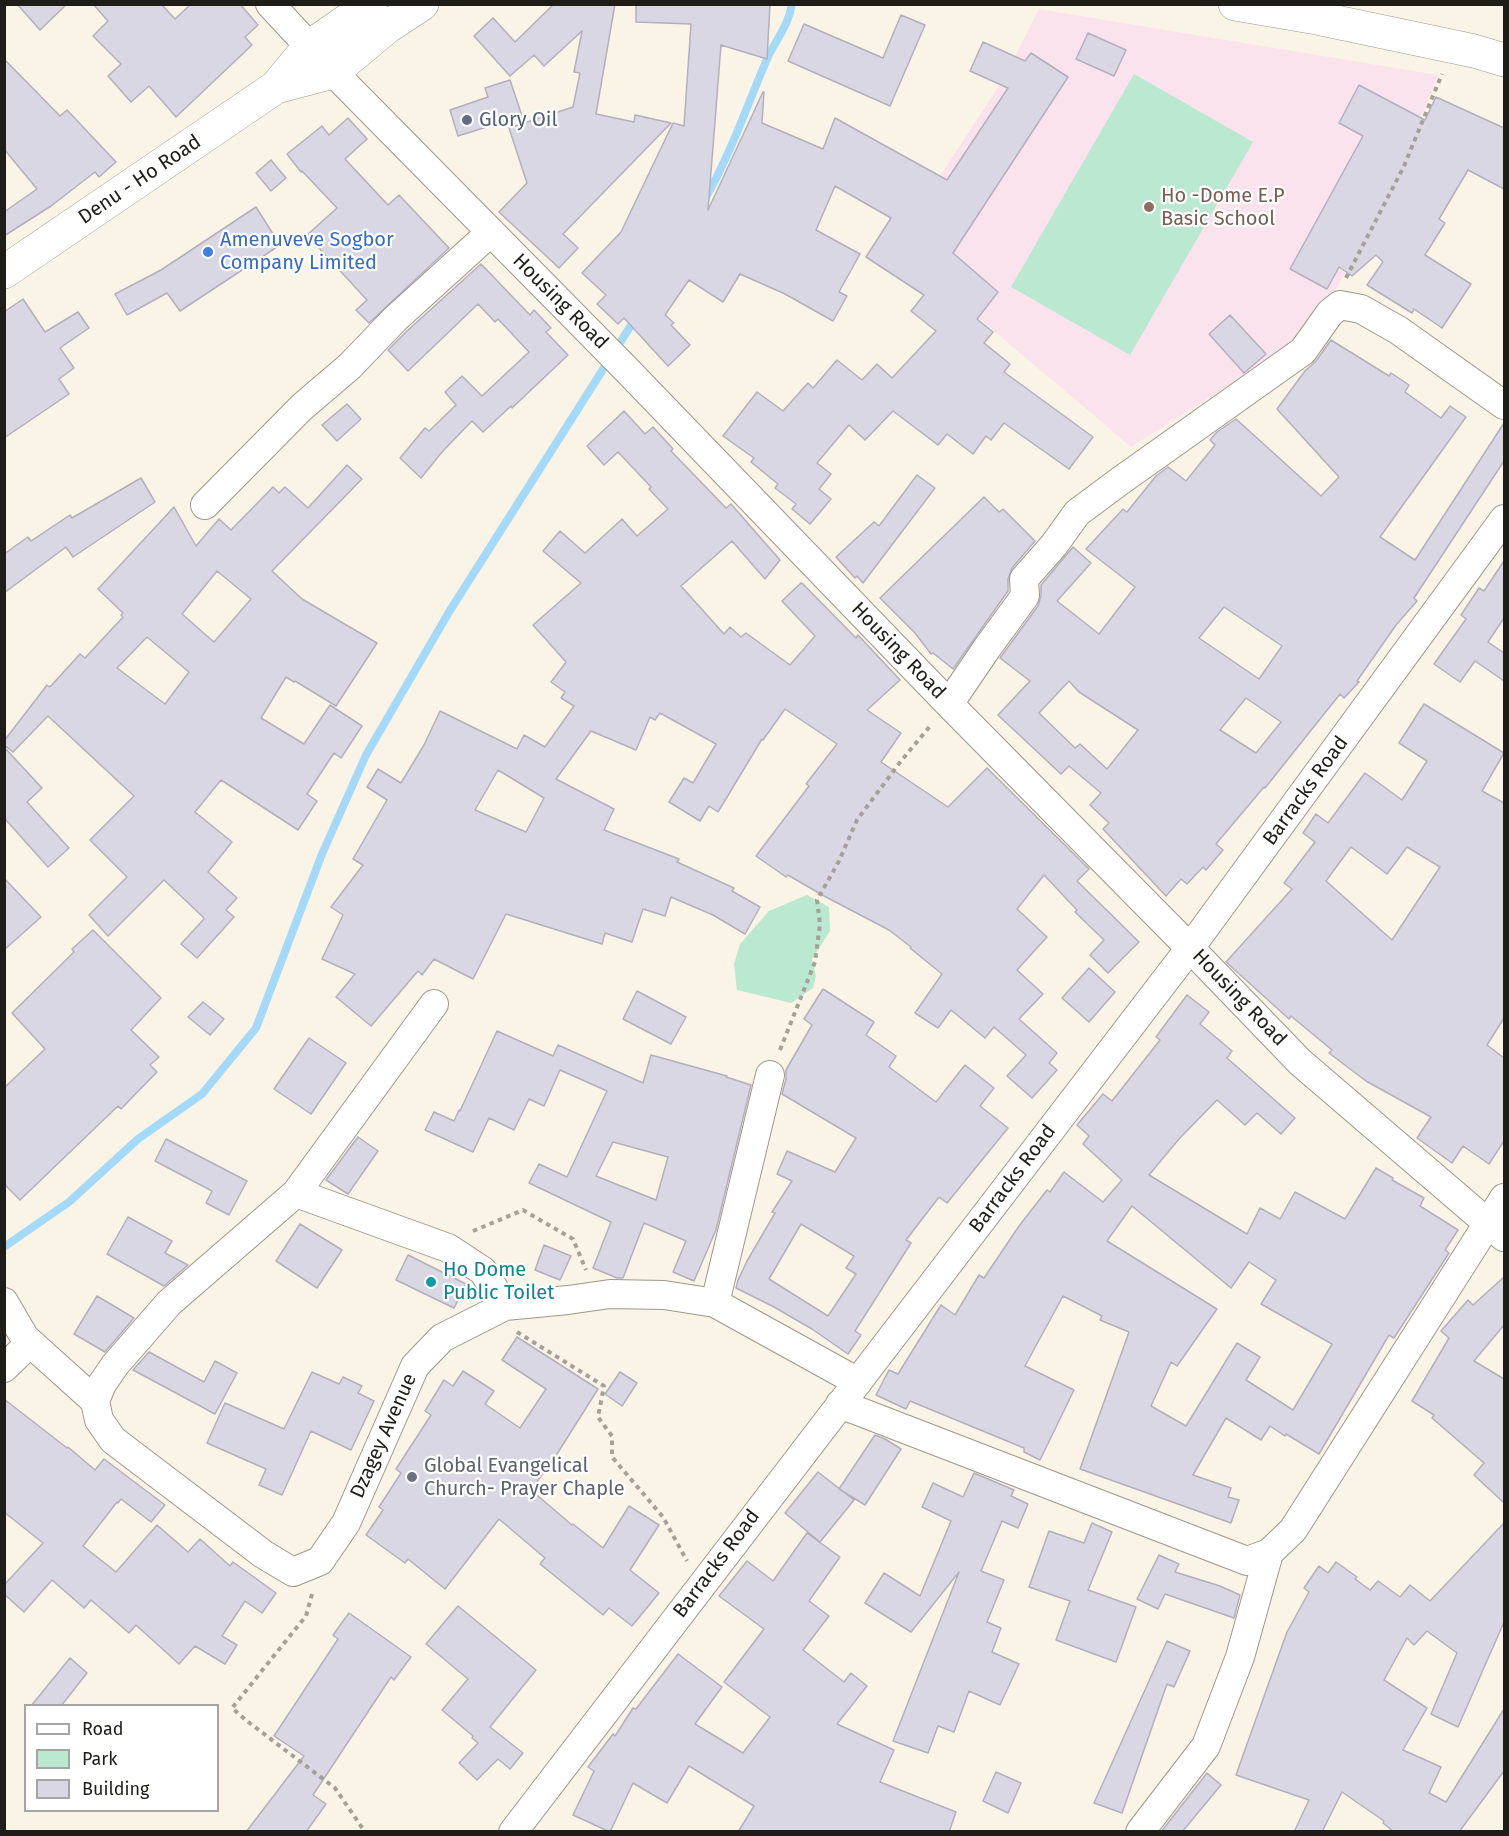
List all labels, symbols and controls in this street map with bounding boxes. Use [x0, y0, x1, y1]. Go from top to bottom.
place label: Glory Oil [479, 108, 557, 132]
marker: Glory Oil [460, 113, 474, 127]
street label: Denu - Ho Road [74, 130, 206, 230]
place label: Ho -Dome E.P Basic School [1161, 184, 1285, 231]
marker: Ho -Dome E.P Basic School [1142, 200, 1156, 214]
place label: Amenuveve Sogbor Company Limited [220, 228, 394, 275]
marker: Amenuveve Sogbor Company Limited [201, 245, 215, 259]
street label: Housing Road [507, 249, 613, 355]
street label: Housing Road [846, 598, 950, 704]
street label: Barracks Road [1258, 732, 1354, 850]
street label: Housing Road [1187, 945, 1291, 1051]
street label: Barracks Road [965, 1120, 1061, 1238]
place label: Ho Dome Public Toilet [443, 1258, 554, 1305]
marker: Ho Dome Public Toilet [424, 1275, 438, 1289]
street label: Dzagey Avenue [346, 1370, 422, 1502]
place label: Global Evangelical Church- Prayer Chaple [424, 1454, 625, 1501]
marker: Global Evangelical Church- Prayer Chaple [405, 1470, 419, 1484]
street label: Barracks Road [669, 1505, 765, 1623]
legend [24, 1704, 219, 1812]
text: Road [82, 1718, 124, 1740]
text: Park [82, 1748, 117, 1770]
text: Building [82, 1778, 149, 1800]

